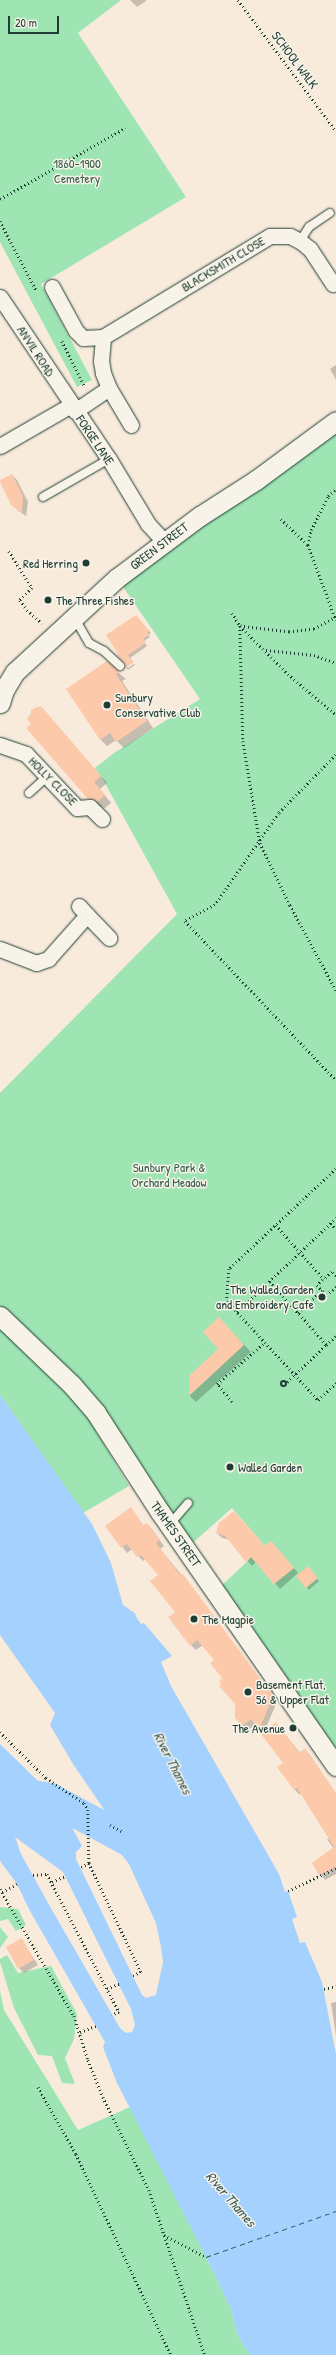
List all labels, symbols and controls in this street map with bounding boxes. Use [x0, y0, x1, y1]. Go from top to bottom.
scale bar [10, 8, 61, 34]
text: 20 m [15, 14, 37, 31]
street label: SCHOOL WALK [268, 28, 322, 92]
park label: 1860-1900 Cemetery [53, 156, 101, 187]
street label: BLACKSMITH CLOSE [178, 233, 268, 295]
street label: ANVIL ROAD [14, 323, 58, 379]
street label: FORGE LANE [73, 412, 117, 468]
street label: GREEN STREET [127, 519, 191, 573]
place label: Red Herring [23, 555, 78, 571]
marker: Red Herring [81, 558, 91, 568]
place label: The Three Fishes [56, 592, 134, 608]
marker: The Three Fishes [43, 595, 53, 605]
place label: Sunbury Conservative Club [115, 690, 201, 721]
marker: Sunbury Conservative Club [102, 700, 112, 710]
street label: HOLLY CLOSE [25, 753, 81, 809]
park label: Sunbury Park & Orchard Meadow [131, 1160, 207, 1191]
place label: The Walled Garden and Embroidery Cafe [216, 1282, 314, 1313]
marker: The Walled Garden and Embroidery Cafe [317, 1292, 327, 1302]
place label: Walled Garden [238, 1459, 302, 1475]
marker: Walled Garden [225, 1462, 235, 1472]
street label: THAMES STREET [148, 1498, 204, 1570]
place label: The Magpie [202, 1611, 254, 1627]
marker: The Magpie [189, 1614, 199, 1624]
place label: Basement Flat, 56 & Upper Flat [256, 1677, 329, 1708]
marker: Basement Flat, 56 & Upper Flat [243, 1687, 253, 1697]
place label: The Avenue [232, 1720, 285, 1736]
marker: The Avenue [288, 1723, 298, 1733]
water label: River Thames [150, 1729, 196, 1797]
water label: River Thames [202, 2168, 260, 2230]

